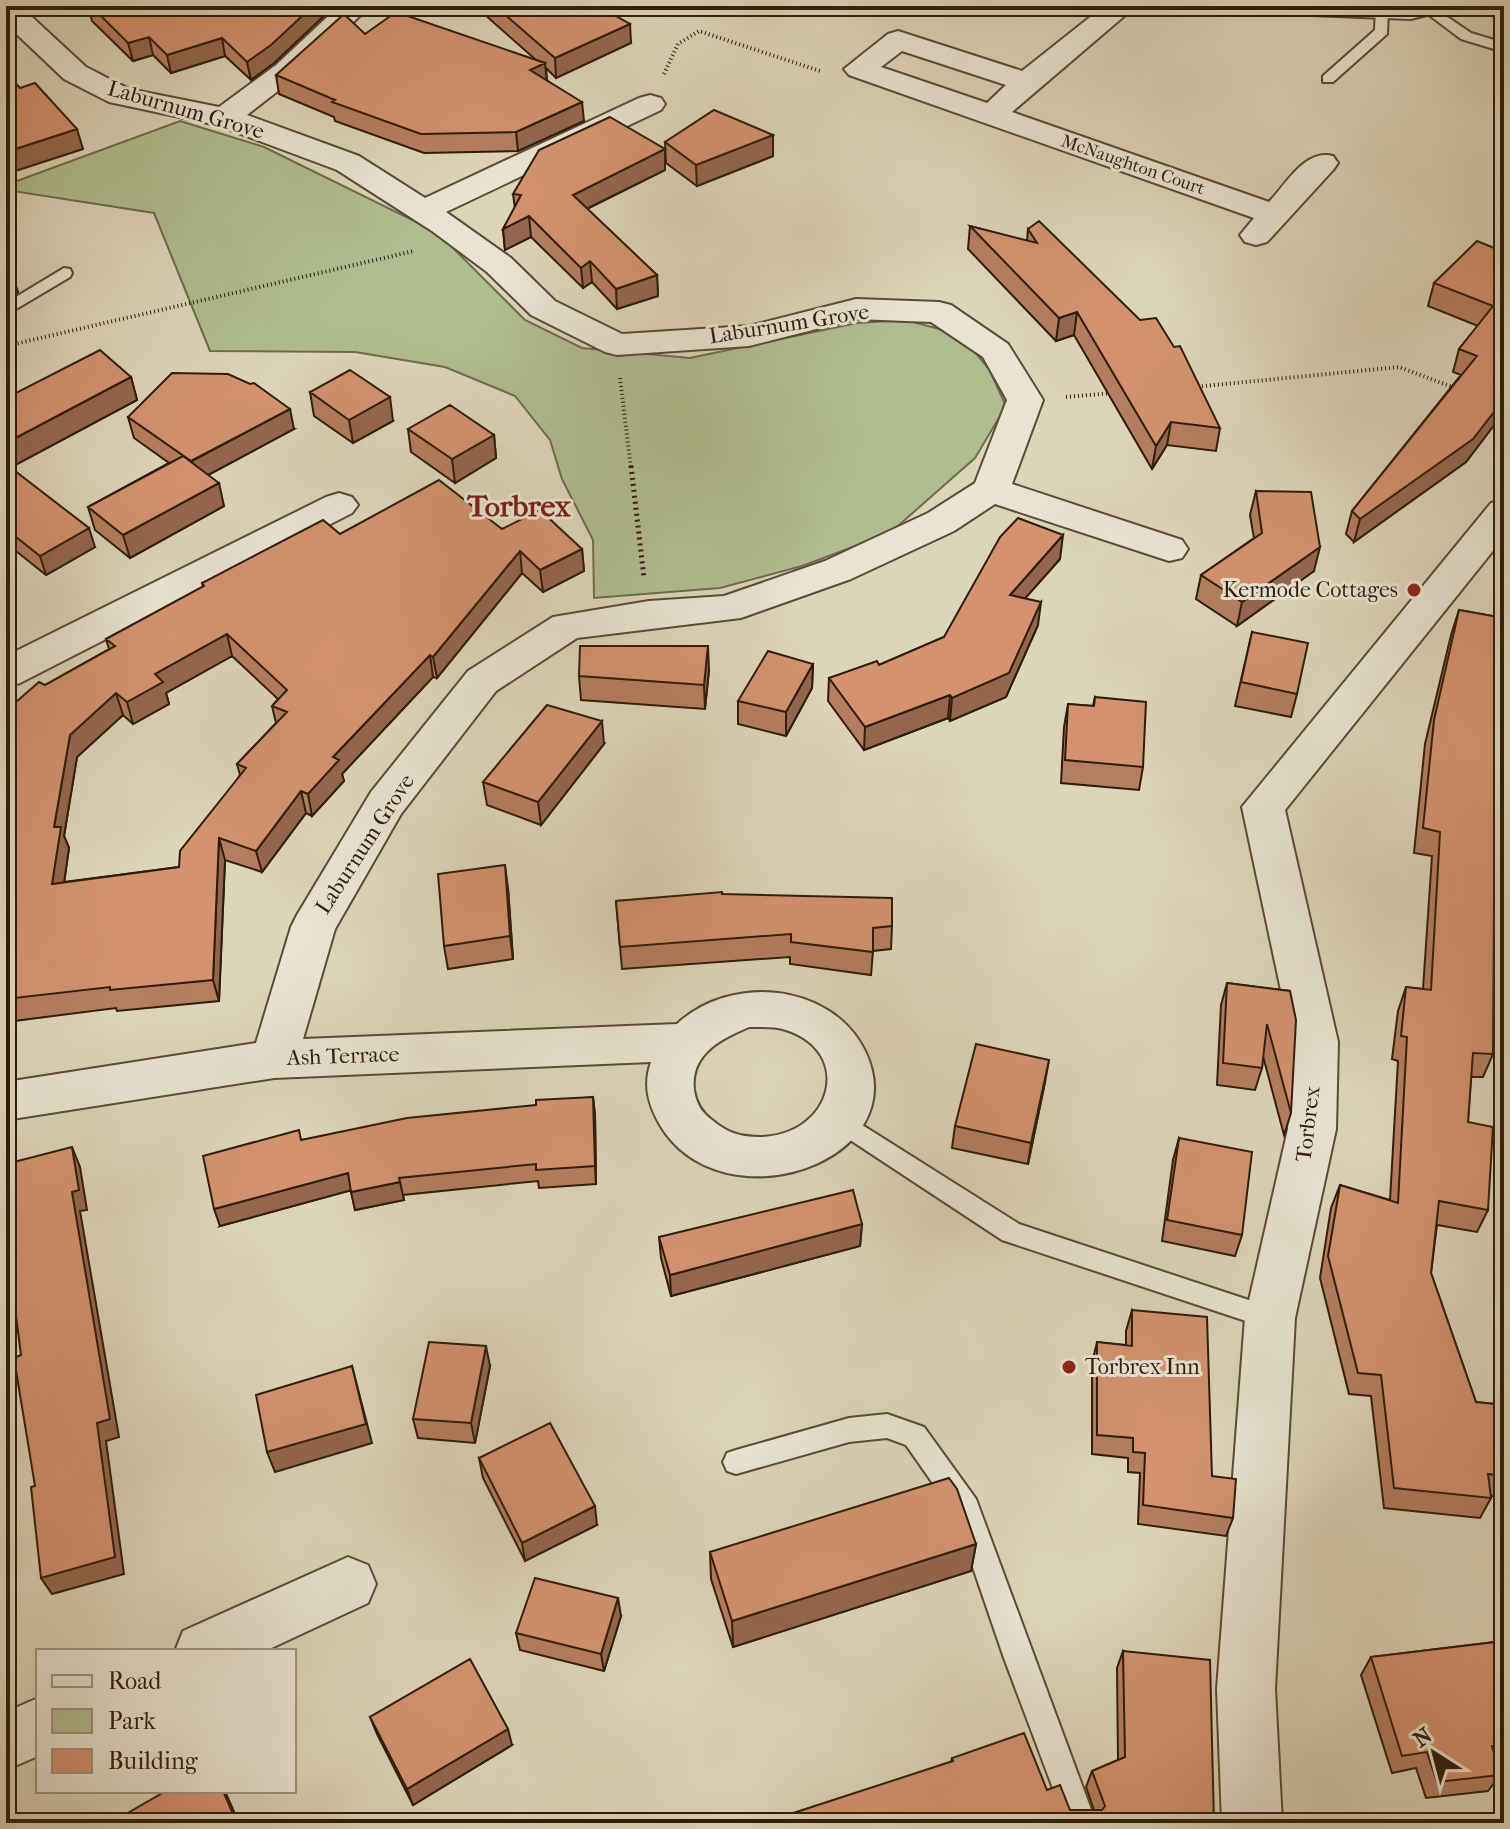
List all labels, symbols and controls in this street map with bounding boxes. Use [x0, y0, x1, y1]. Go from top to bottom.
street label: Laburnum Grove [105, 75, 267, 145]
street label: McNaughton Court [1058, 131, 1208, 200]
street label: Laburnum Grove [707, 298, 871, 349]
district label: Torbrex [466, 489, 571, 524]
place label: Kermode Cottages [1223, 577, 1398, 603]
marker: Kermode Cottages [1405, 581, 1423, 599]
street label: Laburnum Grove [310, 769, 420, 919]
street label: Ash Terrace [285, 1041, 400, 1071]
street label: Torbrex [1290, 1084, 1326, 1163]
place label: Torbrex Inn [1085, 1354, 1200, 1380]
marker: Torbrex Inn [1060, 1358, 1078, 1376]
legend [36, 1649, 296, 1793]
text: Road [108, 1667, 162, 1695]
text: Park [108, 1707, 156, 1735]
north arrow [1394, 1713, 1474, 1793]
text: N [1408, 1722, 1437, 1753]
text: Building [108, 1747, 199, 1775]

